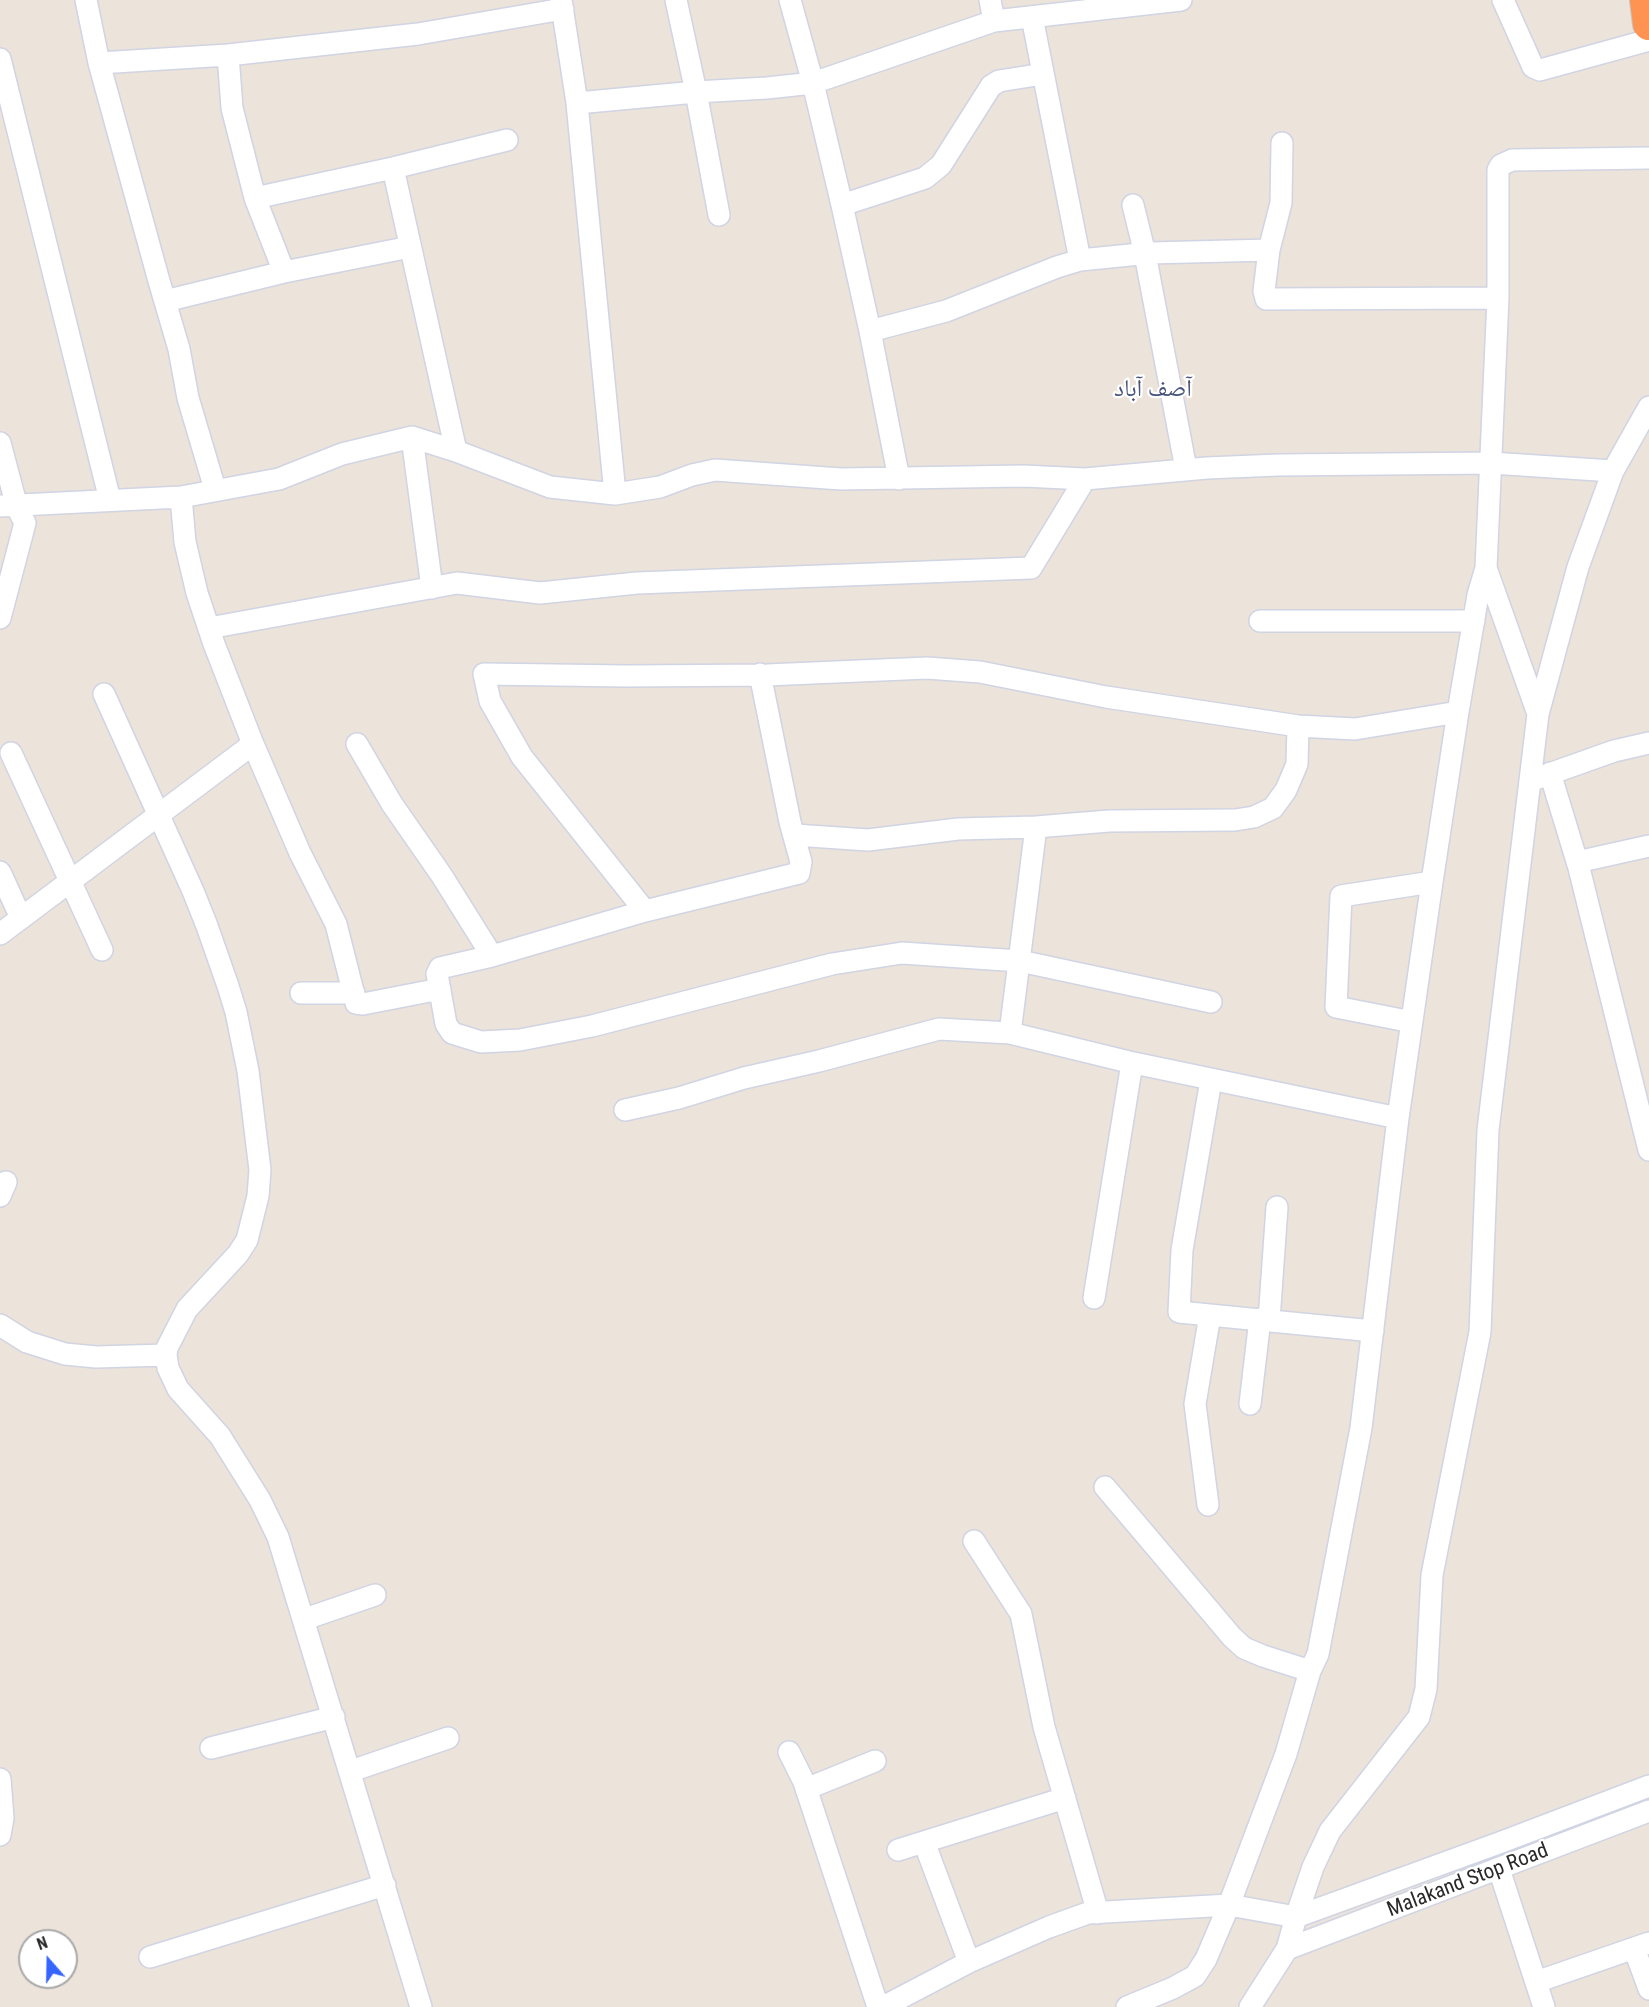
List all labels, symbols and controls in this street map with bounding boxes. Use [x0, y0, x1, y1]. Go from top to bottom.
district label: آصف آباد [1114, 376, 1192, 404]
street label: Malakand Stop Road [1384, 1839, 1552, 1923]
north arrow [18, 1929, 78, 1989]
text: N [34, 1933, 50, 1954]

